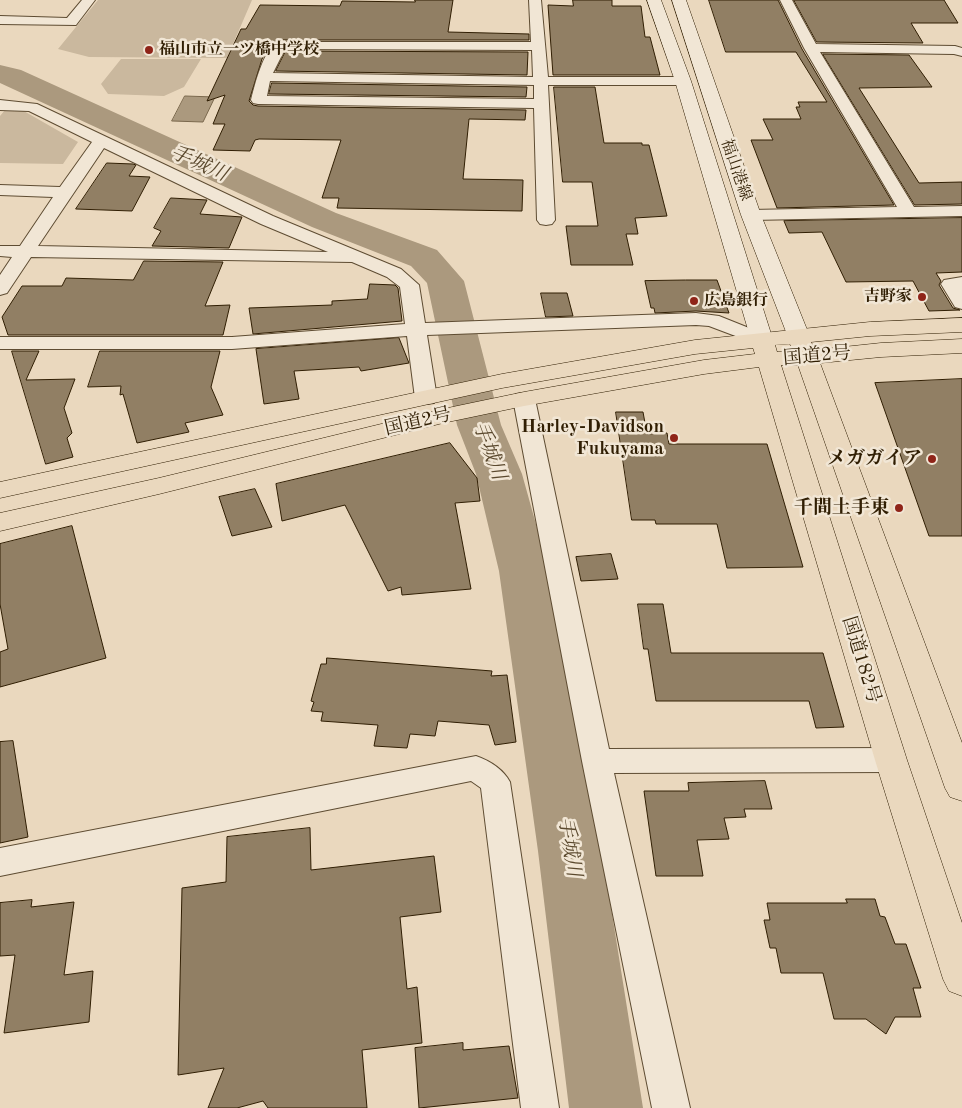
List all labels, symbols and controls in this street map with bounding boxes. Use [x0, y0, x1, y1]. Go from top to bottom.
place label: 福山市立一ツ橋中学校 [159, 40, 319, 60]
marker: 福山市立一ツ橋中学校 [143, 44, 155, 56]
street label: 福山港線 [717, 137, 755, 203]
water label: 手城川 [167, 141, 231, 187]
place label: 吉野家 [864, 287, 912, 307]
place label: 広島銀行 [704, 291, 768, 311]
marker: 吉野家 [916, 291, 928, 303]
marker: 広島銀行 [688, 295, 700, 307]
street label: 国道2号 [782, 342, 852, 370]
street label: 国道2号 [382, 403, 454, 441]
place label: Harley-Davidson Fukuyama [521, 416, 664, 460]
water label: 手城川 [467, 419, 511, 483]
marker: Harley-Davidson Fukuyama [668, 432, 680, 444]
place label: メガガイア [827, 448, 922, 470]
marker: メガガイア [926, 453, 938, 465]
place label: 千間土手東 [794, 497, 889, 519]
marker: 千間土手東 [893, 502, 905, 514]
street label: 国道182号 [837, 614, 885, 706]
water label: 手城川 [552, 815, 586, 879]

